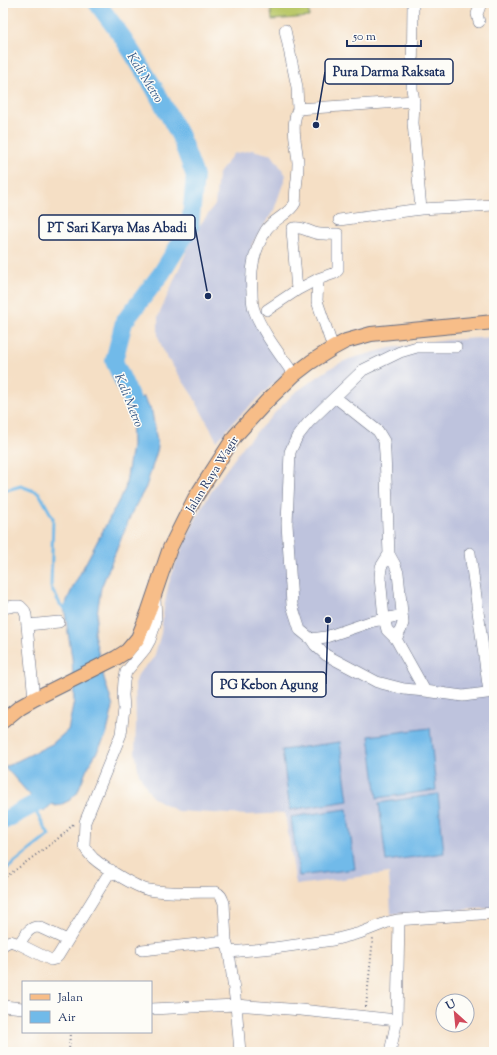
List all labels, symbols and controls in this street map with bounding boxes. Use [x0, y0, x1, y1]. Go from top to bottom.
scale bar [347, 22, 421, 48]
text: 50 m [352, 28, 376, 46]
water label: Kali Metro [122, 49, 167, 107]
callout: Pura Darma Raksata [325, 59, 453, 84]
text: Pura Darma Raksata [333, 64, 445, 82]
callout: PT Sari Karya Mas Abadi [39, 215, 195, 240]
text: PT Sari Karya Mas Abadi [47, 220, 187, 238]
water label: Kali Metro [109, 371, 147, 430]
street label: Jalan Raya Wagir [182, 432, 244, 517]
callout: PG Kebon Agung [212, 672, 326, 697]
text: PG Kebon Agung [220, 677, 319, 695]
legend [22, 981, 152, 1033]
text: Jalan [57, 989, 83, 1007]
north arrow [435, 993, 475, 1033]
text: U [442, 996, 459, 1015]
text: Air [58, 1009, 76, 1027]

